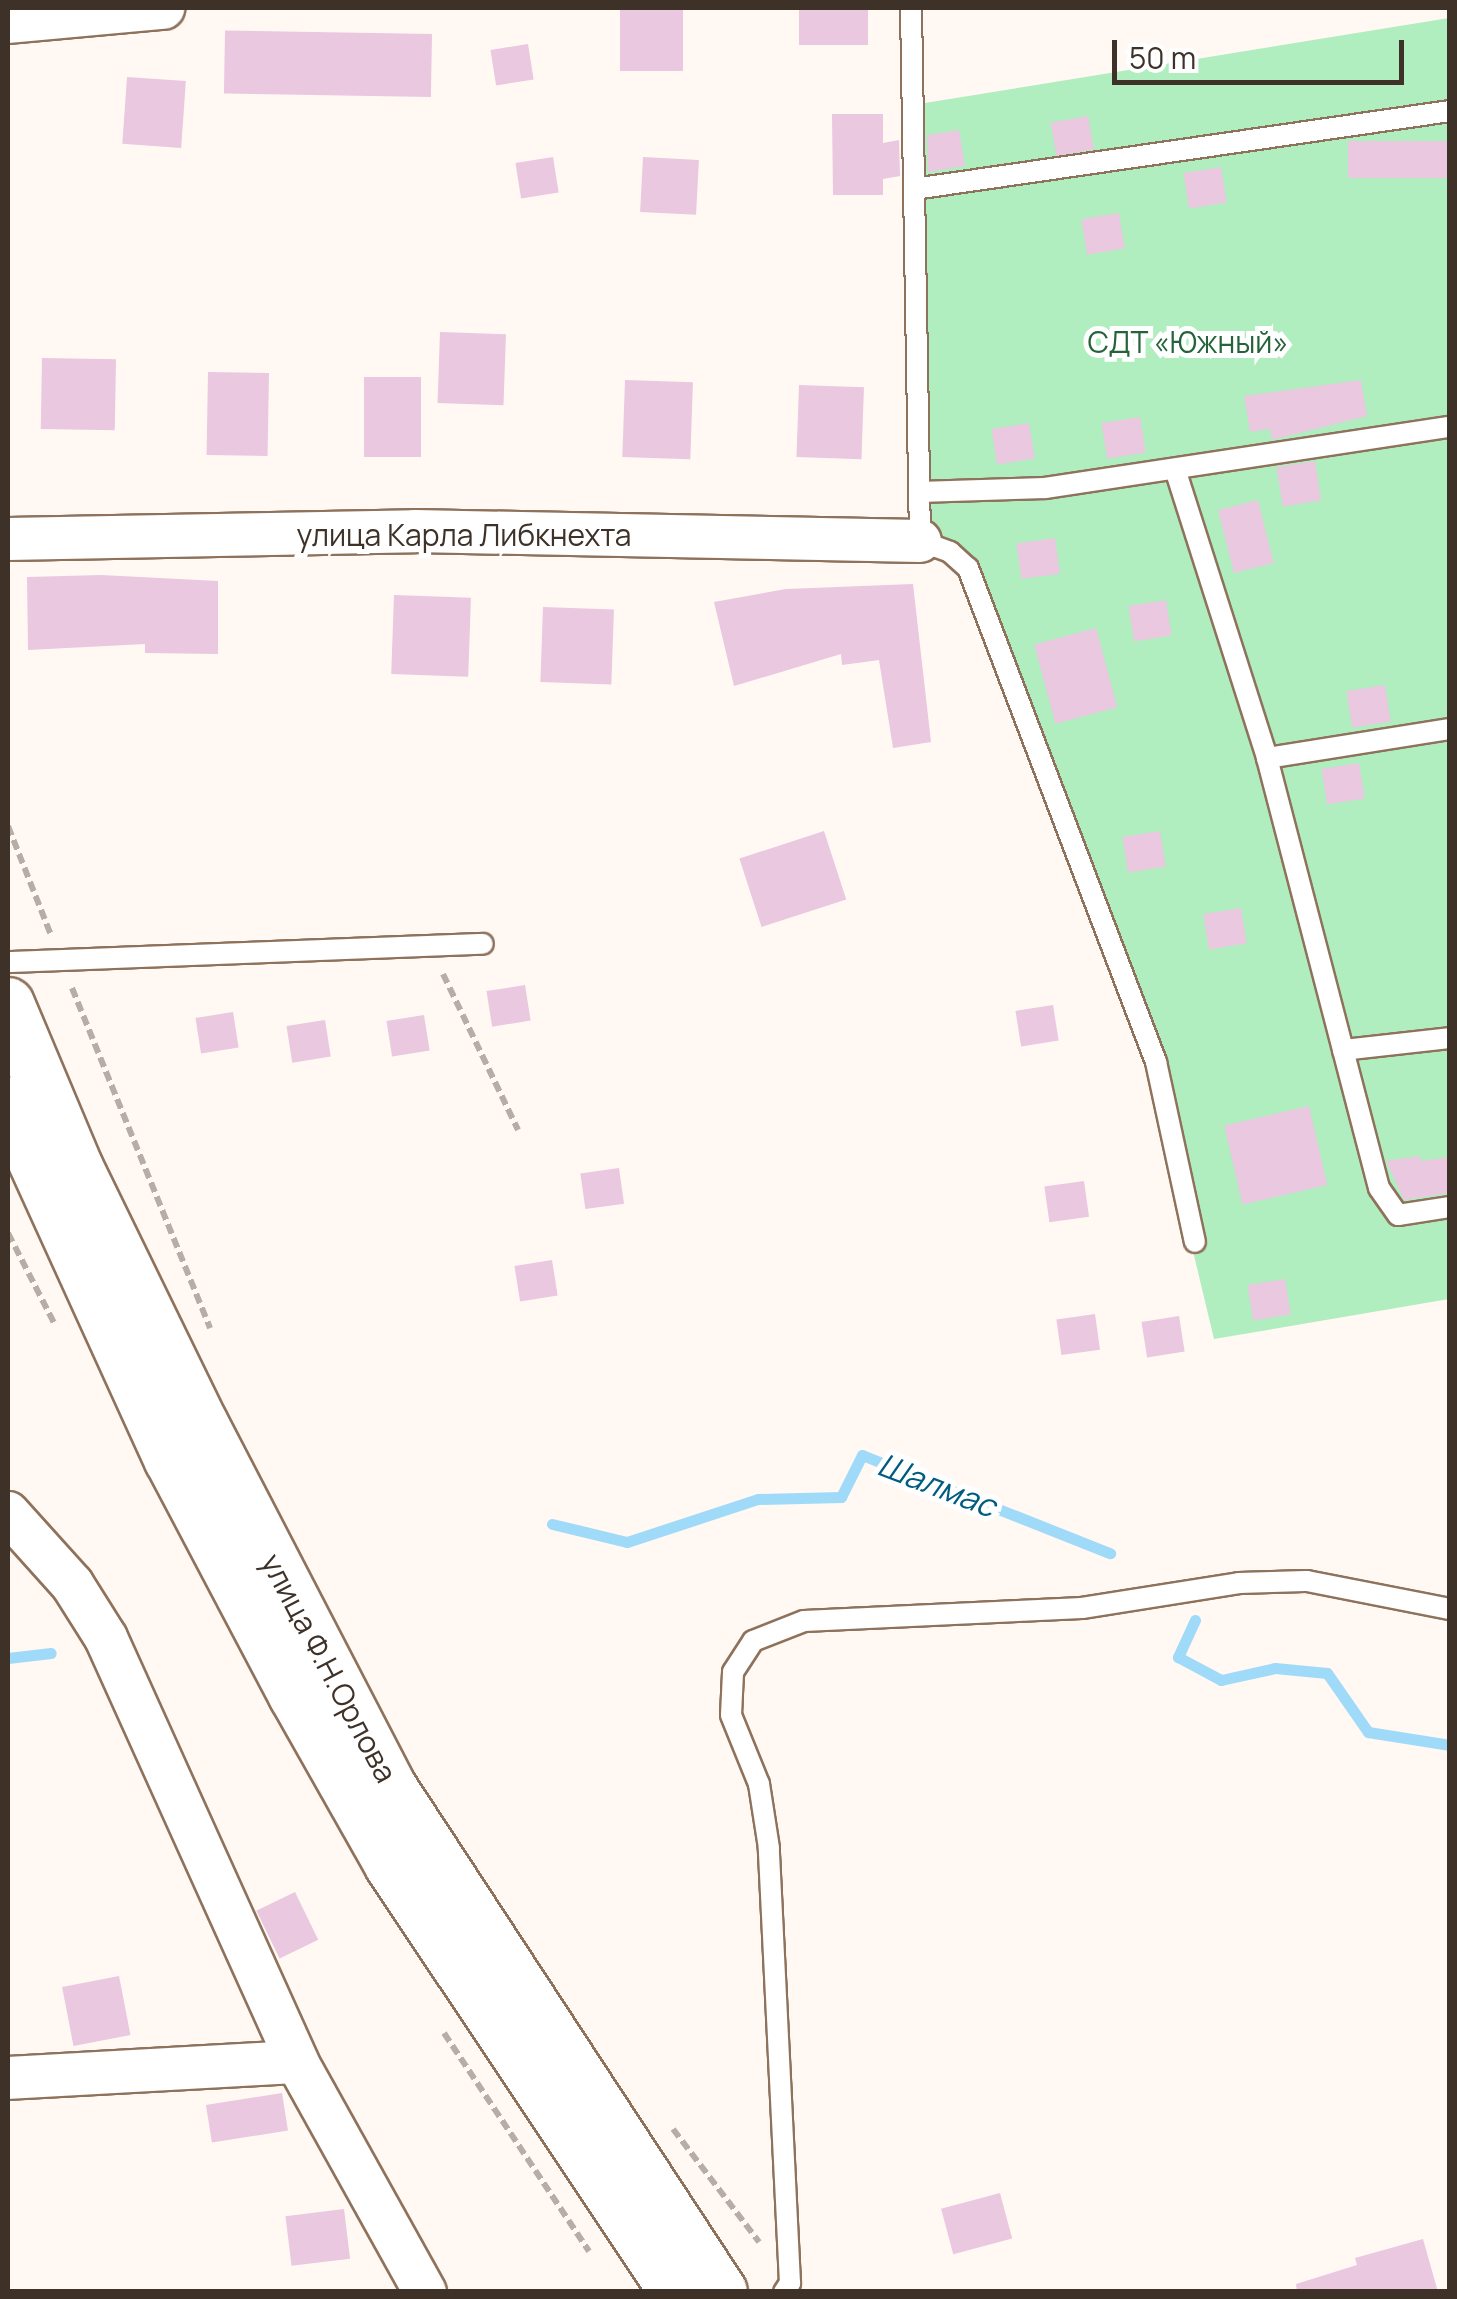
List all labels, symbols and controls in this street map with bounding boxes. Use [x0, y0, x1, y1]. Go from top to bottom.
scale bar [1117, 20, 1410, 82]
text: 50 m [1129, 37, 1196, 78]
park label: СДТ «Южный» [1087, 324, 1289, 360]
street label: улица Карла Либкнехта [296, 517, 632, 553]
water label: Шалмас [873, 1445, 1001, 1525]
street label: улица Ф.Н.Орлова [254, 1548, 404, 1788]

